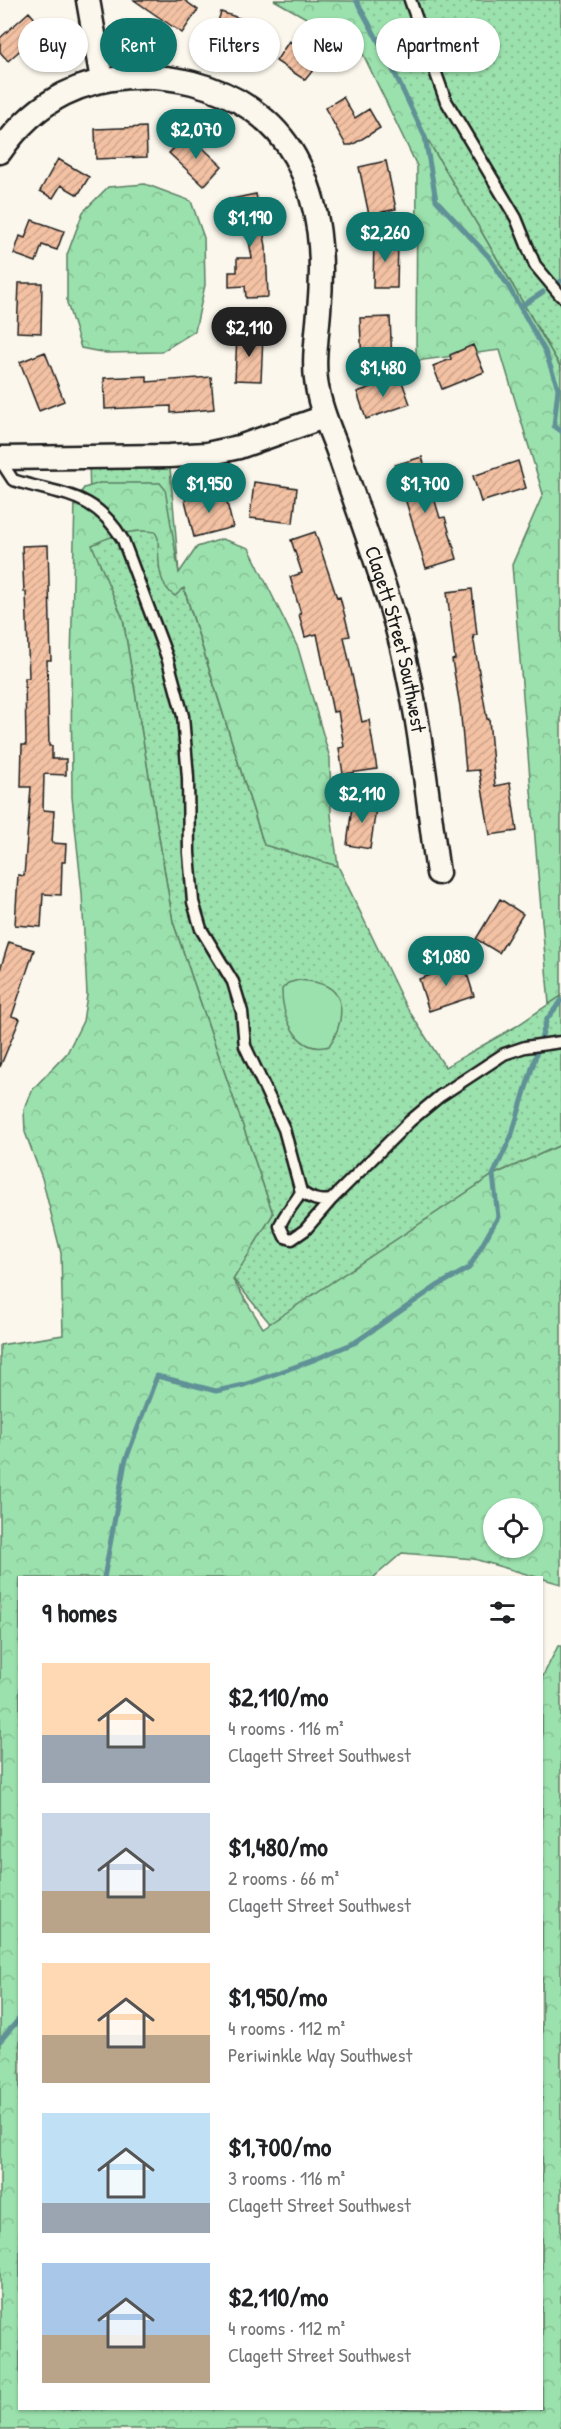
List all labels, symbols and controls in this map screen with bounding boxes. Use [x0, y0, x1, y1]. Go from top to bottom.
chip: Buy [18, 18, 88, 72]
chip: Rent [100, 18, 177, 72]
chip: Filters [189, 18, 280, 72]
chip: New [292, 18, 364, 72]
chip: Apartment [376, 18, 500, 72]
pin: $2,070 [147, 109, 245, 160]
text: $2,070 [170, 115, 222, 142]
pin: $1,190 [201, 197, 299, 248]
text: $1,190 [228, 203, 273, 230]
pin: $2,260 [336, 212, 434, 263]
text: $2,260 [360, 218, 410, 245]
pin: $2,110 [200, 307, 298, 358]
text: $2,110 [225, 313, 273, 340]
pin: $1,480 [334, 347, 432, 398]
text: $1,480 [360, 353, 406, 380]
pin: $1,950 [160, 463, 258, 514]
pin: $1,700 [376, 463, 474, 514]
text: $1,950 [186, 469, 232, 496]
text: $1,700 [400, 469, 450, 496]
street label: Clagett Street Southwest [358, 542, 434, 735]
pin: $2,110 [313, 773, 411, 824]
text: $2,110 [338, 779, 386, 806]
pin: $1,080 [397, 936, 495, 987]
text: $1,080 [422, 942, 470, 969]
map controls [483, 1498, 543, 1558]
button: locate [483, 1498, 543, 1558]
text: 9 homes [42, 1595, 117, 1630]
icon: filters [486, 1596, 519, 1629]
text: $2,110/mo [228, 1679, 328, 1714]
icon: home [90, 1687, 162, 1759]
text: 4 rooms · 116 m² [228, 1714, 344, 1741]
text: Clagett Street Southwest [228, 1741, 411, 1768]
text: $1,480/mo [228, 1829, 328, 1864]
icon: home [90, 1837, 162, 1909]
text: 2 rooms · 66 m² [228, 1864, 339, 1891]
text: Clagett Street Southwest [228, 1891, 411, 1918]
text: $1,950/mo [228, 1979, 327, 2014]
icon: home [90, 1987, 162, 2059]
text: 4 rooms · 112 m² [228, 2014, 345, 2041]
text: Periwinkle Way Southwest [228, 2041, 412, 2068]
text: $1,700/mo [228, 2129, 331, 2164]
icon: home [90, 2137, 162, 2209]
text: 3 rooms · 116 m² [228, 2164, 345, 2191]
text: Clagett Street Southwest [228, 2191, 411, 2218]
text: $2,110/mo [228, 2279, 328, 2314]
icon: home [90, 2287, 162, 2359]
text: 4 rooms · 112 m² [228, 2314, 345, 2341]
text: Clagett Street Southwest [228, 2341, 411, 2368]

